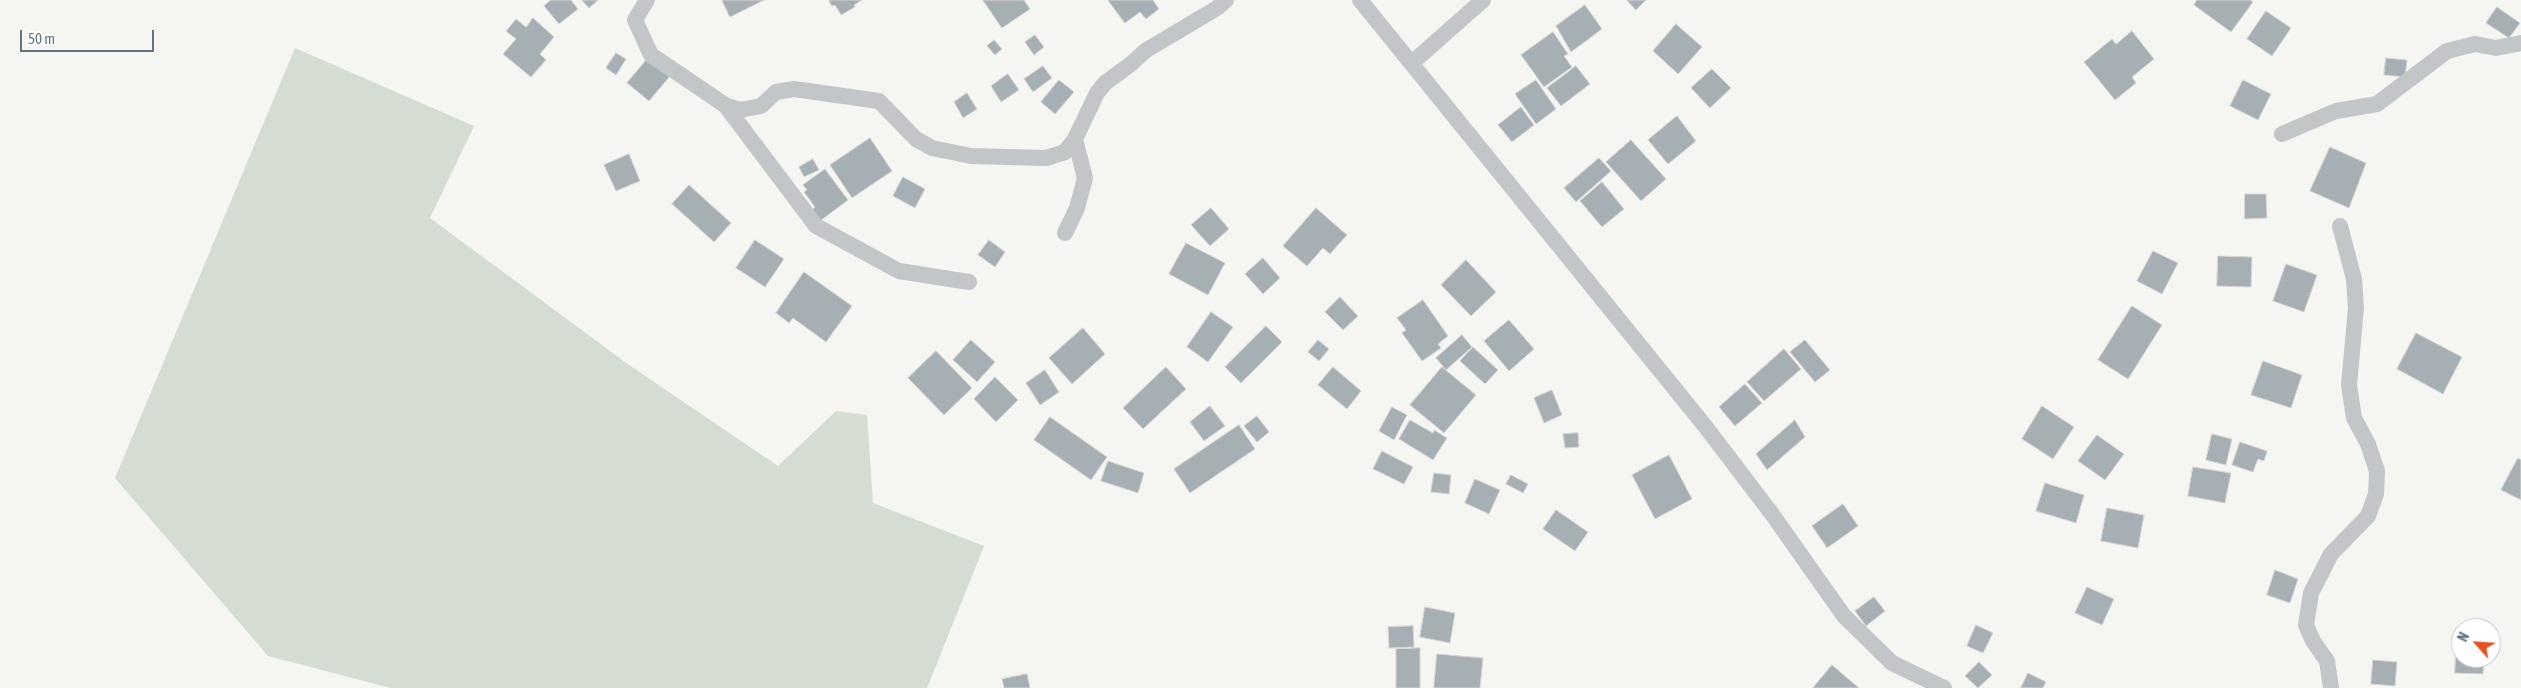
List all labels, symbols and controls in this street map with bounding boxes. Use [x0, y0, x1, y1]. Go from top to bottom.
scale bar [22, 20, 156, 52]
text: 50 m [28, 30, 55, 47]
north arrow [2451, 618, 2501, 668]
text: N [2454, 630, 2472, 644]

